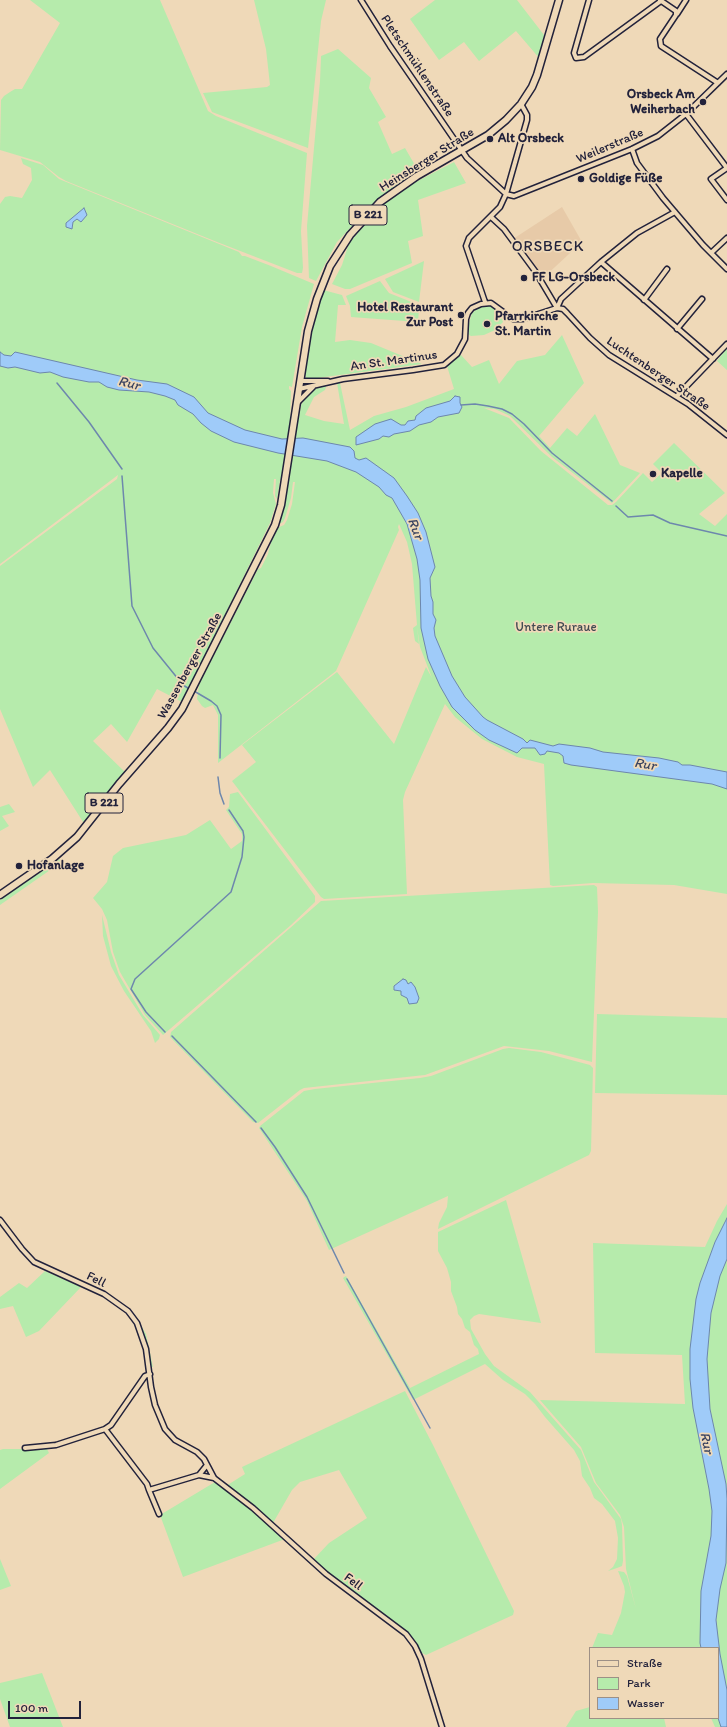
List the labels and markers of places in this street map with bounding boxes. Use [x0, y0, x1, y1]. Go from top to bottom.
place label: Orsbeck Am Weiherbach [627, 87, 695, 118]
marker: Orsbeck Am Weiherbach [698, 97, 708, 107]
place label: Alt Orsbeck [498, 131, 564, 147]
marker: Alt Orsbeck [485, 134, 495, 144]
place label: Goldige Füße [589, 171, 662, 187]
marker: Goldige Füße [576, 174, 586, 184]
place label: FF LG-Orsbeck [532, 270, 615, 286]
marker: FF LG-Orsbeck [519, 273, 529, 283]
place label: Hotel Restaurant Zur Post [357, 300, 453, 331]
place label: Pfarrkirche St. Martin [495, 309, 558, 340]
marker: Hotel Restaurant Zur Post [456, 310, 466, 320]
marker: Pfarrkirche St. Martin [482, 319, 492, 329]
place label: Kapelle [661, 466, 703, 482]
marker: Kapelle [648, 469, 658, 479]
place label: Hofanlage [27, 858, 84, 874]
marker: Hofanlage [14, 861, 24, 871]

